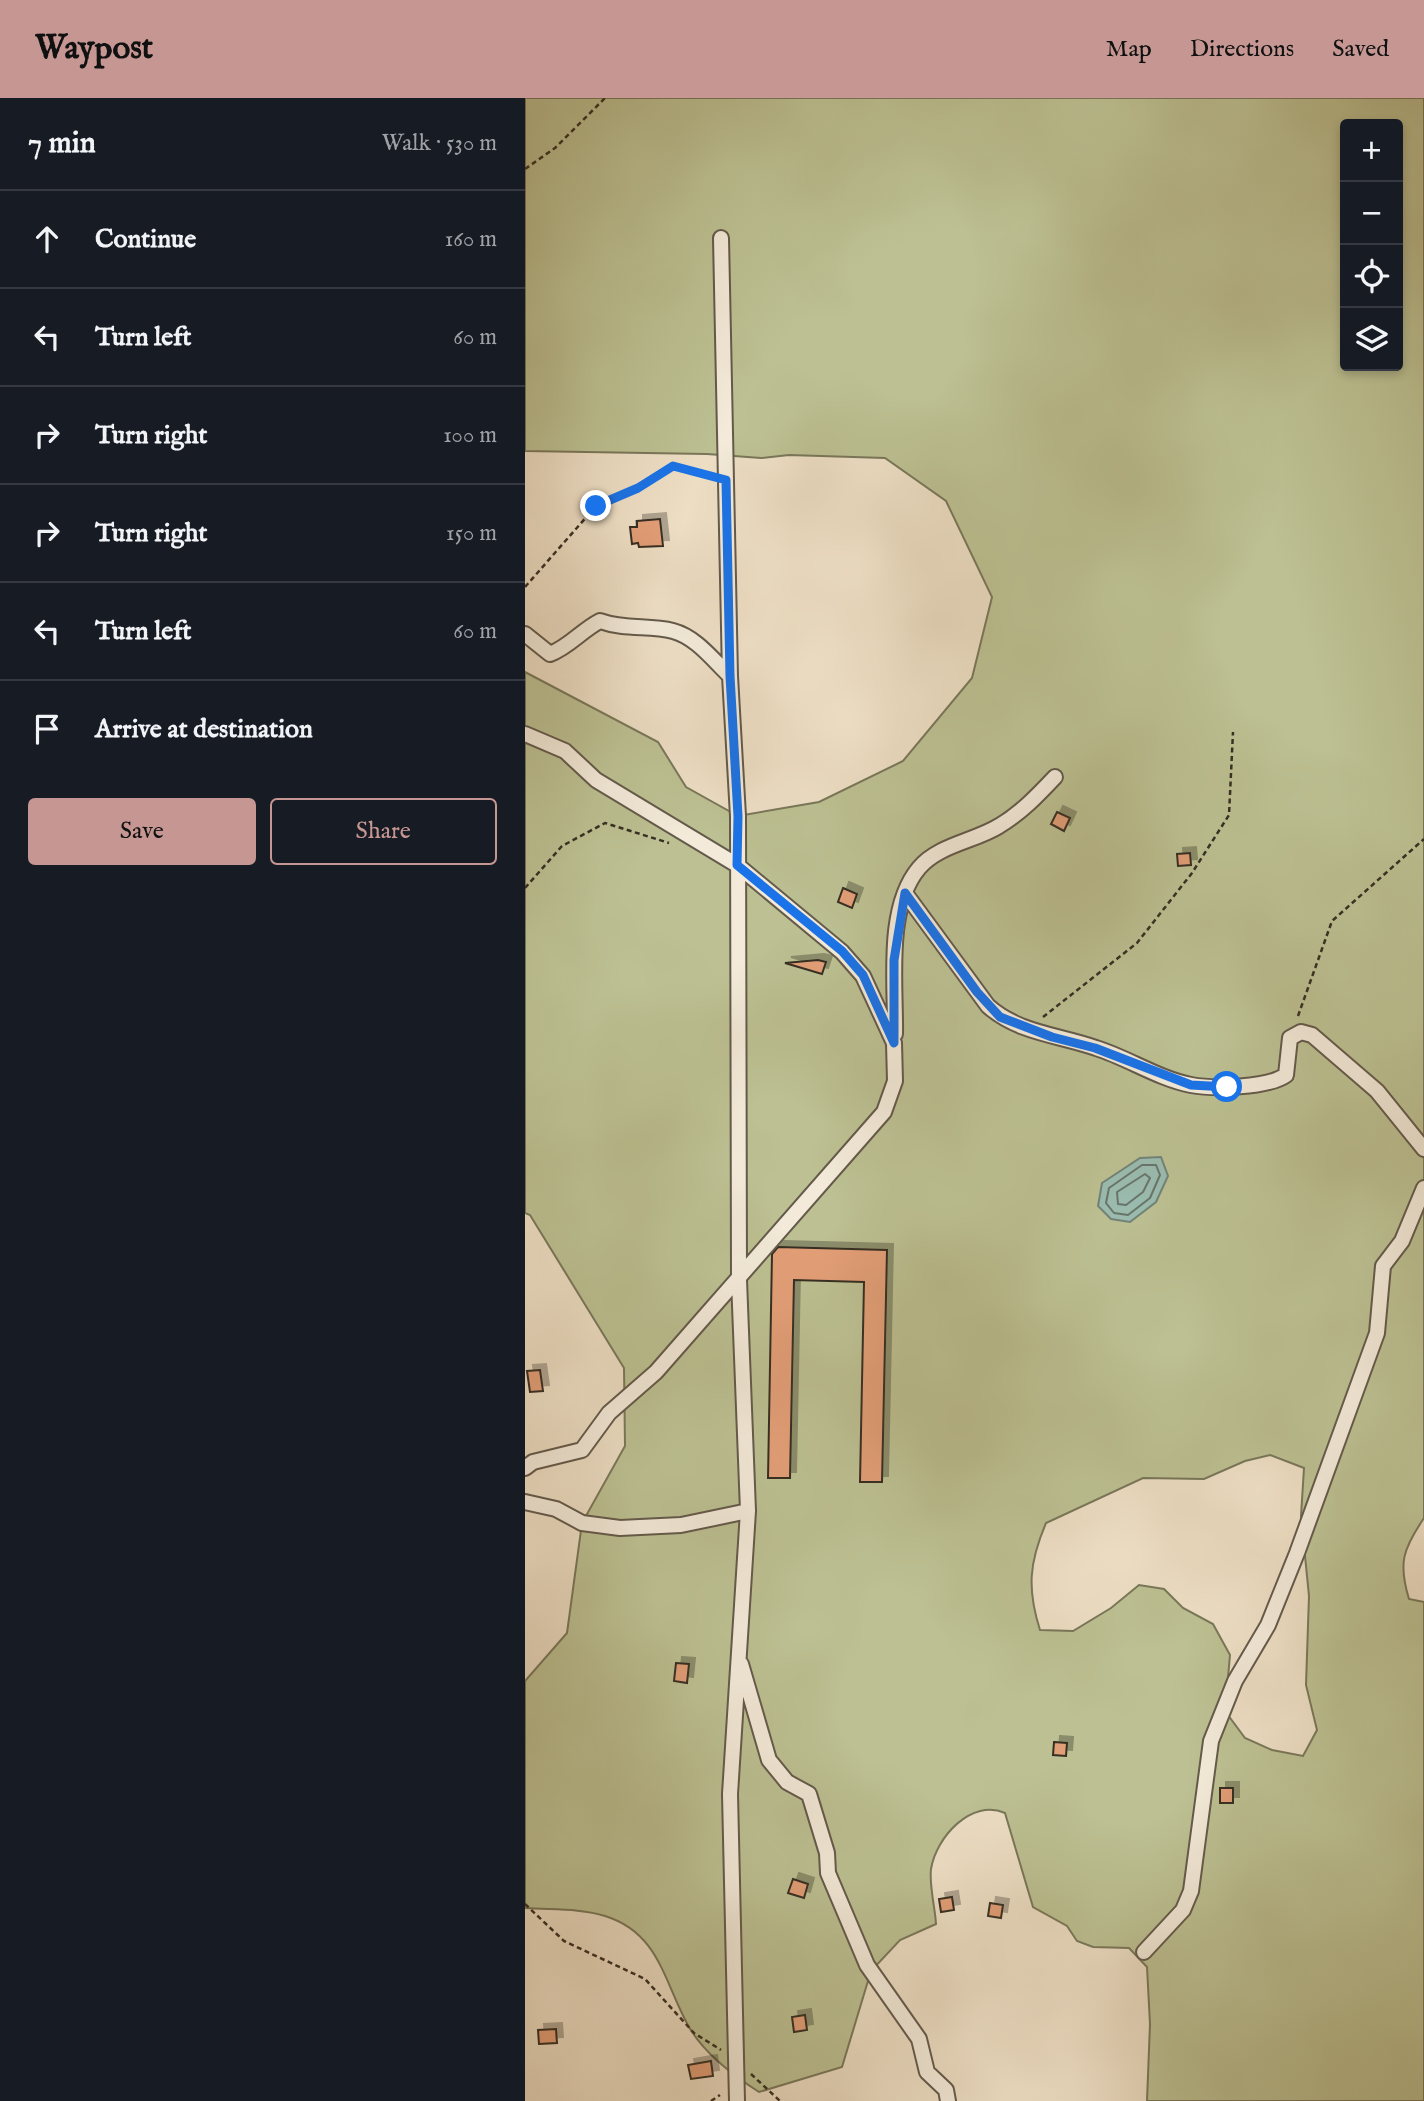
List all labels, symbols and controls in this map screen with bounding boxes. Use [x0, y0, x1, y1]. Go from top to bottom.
text: Waypost [35, 28, 153, 70]
text: Map [1106, 34, 1152, 65]
text: Directions [1190, 34, 1294, 65]
text: Saved [1332, 34, 1389, 65]
map controls [1340, 119, 1403, 371]
button: + [1340, 119, 1403, 182]
text: 7 min [28, 125, 96, 163]
text: Walk · 530 m [382, 129, 497, 158]
button: − [1340, 182, 1403, 245]
icon: ahead [28, 220, 66, 258]
text: Continue [95, 223, 196, 256]
text: 160 m [445, 225, 497, 254]
button: locate [1340, 245, 1403, 308]
button: layers [1340, 308, 1403, 371]
icon: left [28, 318, 66, 356]
text: Turn left [95, 321, 192, 354]
text: 60 m [453, 323, 497, 352]
icon: right [28, 416, 66, 454]
text: Turn right [95, 419, 208, 452]
text: 100 m [443, 421, 497, 450]
route end [580, 490, 611, 521]
icon: right [28, 514, 66, 552]
text: Turn right [95, 517, 208, 550]
text: 150 m [446, 519, 497, 548]
icon: left [28, 612, 66, 650]
text: Turn left [95, 615, 192, 648]
text: 60 m [453, 617, 497, 646]
icon: arrive [28, 710, 66, 748]
text: Arrive at destination [95, 713, 313, 746]
button: Save [28, 798, 256, 865]
button: Share [270, 798, 497, 865]
route start [1211, 1071, 1242, 1102]

